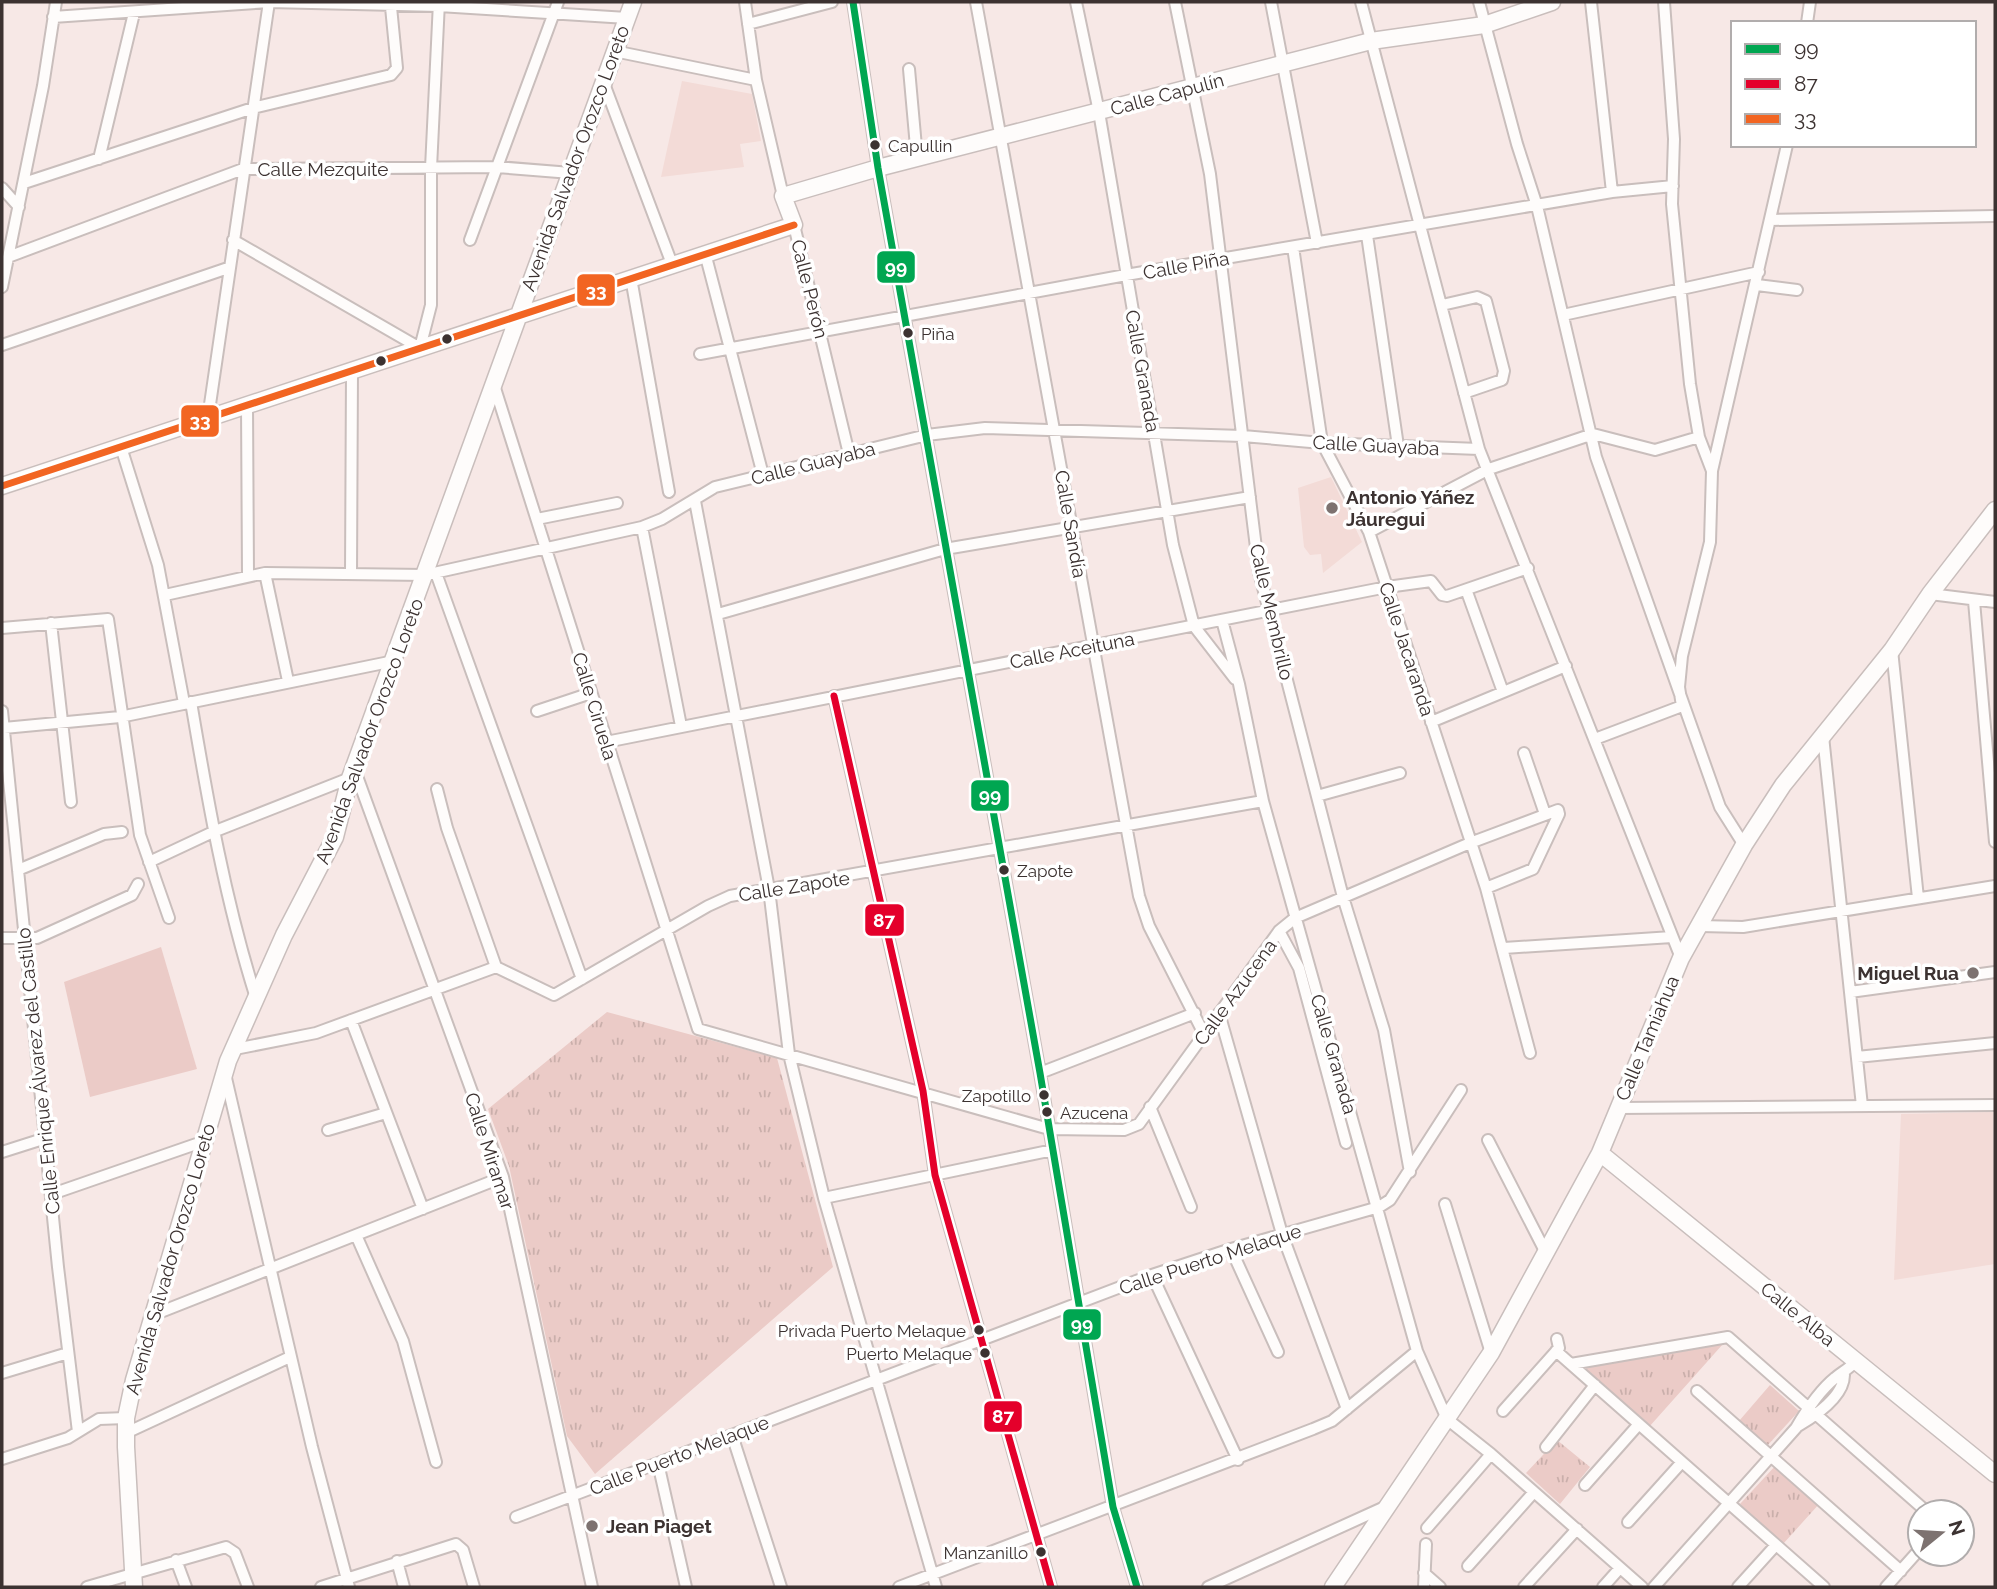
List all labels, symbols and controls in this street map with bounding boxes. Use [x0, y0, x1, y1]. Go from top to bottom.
legend [1731, 21, 1976, 147]
street label: Avenida Salvador Orozco Loreto [517, 22, 633, 294]
text: 99 [1794, 36, 1819, 61]
street label: Calle Capulín [1108, 68, 1226, 120]
text: 87 [1794, 71, 1818, 96]
text: 33 [1794, 106, 1816, 131]
place label: Capullin [888, 136, 952, 156]
marker: Capullin [868, 138, 882, 152]
street label: Calle Mezquite [258, 158, 388, 180]
street label: Calle Perón [787, 237, 833, 341]
street label: Calle Piña [1141, 247, 1231, 283]
line badge: 99 [876, 250, 916, 284]
text: 99 [885, 256, 907, 278]
line badge: 33 [576, 273, 616, 307]
text: 33 [585, 279, 607, 301]
street label: Calle Granada [1121, 308, 1165, 434]
place label: Piña [921, 324, 954, 344]
marker: Piña [901, 326, 915, 340]
unlabelled marker [440, 332, 454, 346]
unlabelled marker [374, 354, 388, 368]
line badge: 33 [180, 404, 220, 438]
text: 33 [189, 409, 211, 431]
street label: Calle Guayaba [1312, 431, 1440, 459]
street label: Calle Guayaba [749, 437, 877, 489]
street label: Calle Sandía [1051, 468, 1091, 580]
place label: Antonio Yáñez Jáuregui [1346, 486, 1474, 530]
marker: Antonio Yáñez Jáuregui [1324, 500, 1340, 516]
street label: Calle Membrillo [1246, 542, 1298, 682]
street label: Calle Jacaranda [1375, 579, 1439, 719]
street label: Avenida Salvador Orozco Loreto [311, 595, 427, 867]
street label: Calle Aceituna [1008, 627, 1136, 673]
street label: Calle Ciruela [568, 649, 622, 763]
line badge: 99 [970, 779, 1010, 812]
text: 99 [979, 784, 1001, 806]
place label: Zapote [1017, 861, 1073, 881]
marker: Zapote [997, 863, 1011, 877]
street label: Calle Zapote [737, 866, 851, 906]
line badge: 87 [864, 903, 905, 937]
text: 87 [873, 909, 895, 931]
street label: Calle Enrique Álvarez del Castillo [12, 927, 64, 1215]
street label: Calle Azucena [1189, 935, 1281, 1049]
place label: Miguel Rua [1857, 962, 1959, 984]
marker: Miguel Rua [1965, 965, 1981, 981]
street label: Calle Tamiahua [1611, 972, 1683, 1104]
street label: Calle Granada [1306, 991, 1362, 1117]
place label: Zapotillo [962, 1086, 1031, 1106]
marker: Zapotillo [1037, 1088, 1051, 1102]
street label: Calle Miramar [461, 1090, 519, 1213]
place label: Azucena [1060, 1103, 1128, 1123]
marker: Azucena [1040, 1105, 1054, 1119]
street label: Avenida Salvador Orozco Loreto [121, 1121, 219, 1397]
street label: Calle Puerto Melaque [1116, 1219, 1304, 1299]
street label: Calle Alba [1756, 1277, 1840, 1351]
line badge: 99 [1062, 1308, 1102, 1341]
text: 99 [1071, 1313, 1093, 1335]
place label: Privada Puerto Melaque [778, 1321, 966, 1341]
marker: Privada Puerto Melaque [972, 1323, 986, 1337]
place label: Puerto Melaque [846, 1344, 972, 1364]
marker: Puerto Melaque [978, 1346, 992, 1360]
line badge: 87 [983, 1400, 1023, 1433]
text: 87 [992, 1405, 1014, 1427]
street label: Calle Puerto Melaque [586, 1411, 772, 1499]
north arrow [1906, 1498, 1976, 1568]
place label: Jean Piaget [606, 1515, 712, 1537]
text: N [1944, 1517, 1970, 1538]
marker: Jean Piaget [584, 1518, 600, 1534]
place label: Manzanillo [943, 1543, 1028, 1563]
marker: Manzanillo [1034, 1545, 1048, 1559]

